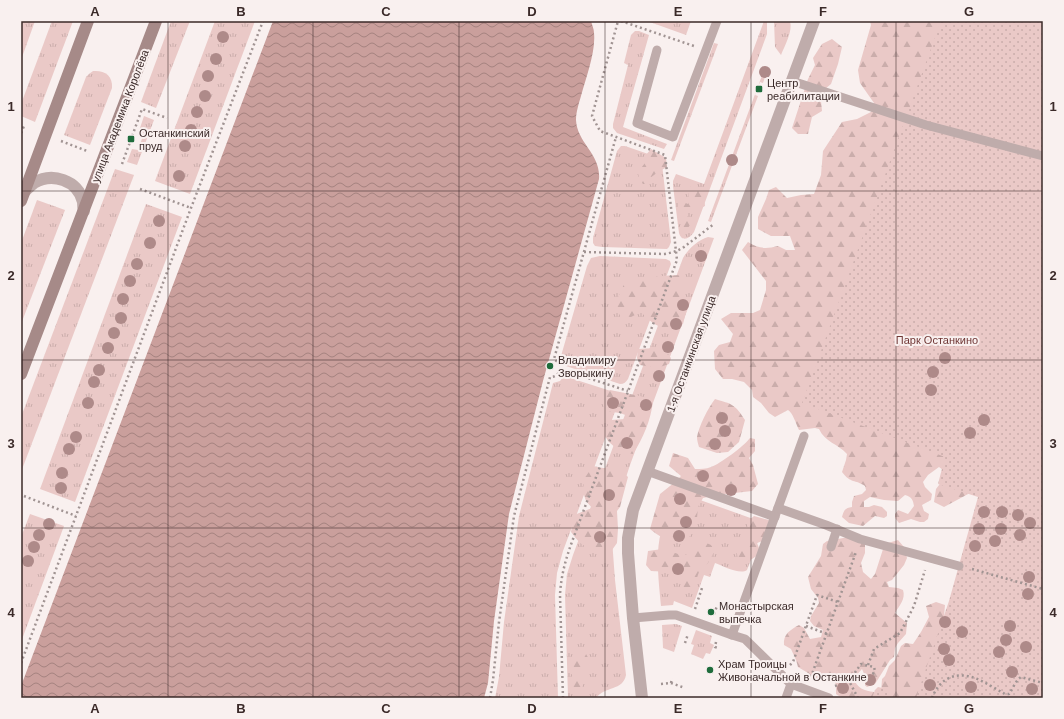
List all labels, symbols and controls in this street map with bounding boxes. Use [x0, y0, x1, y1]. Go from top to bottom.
text: A [90, 4, 100, 19]
text: B [236, 4, 246, 19]
text: C [381, 4, 391, 19]
text: D [527, 4, 537, 19]
text: E [674, 4, 683, 19]
text: F [819, 4, 827, 19]
text: G [964, 4, 974, 19]
street label: улица Академика Королёва [89, 47, 151, 184]
place label: Центр реабилитации [767, 77, 840, 102]
marker: Центр реабилитации [754, 84, 764, 94]
text: 1 [7, 99, 15, 114]
text: 1 [1049, 99, 1057, 114]
place label: Останкинский пруд [139, 127, 210, 152]
marker: Останкинский пруд [126, 134, 136, 144]
text: 2 [7, 268, 15, 283]
text: 2 [1049, 268, 1057, 283]
street label: 1-я Останкинская улица [664, 293, 718, 414]
park label: Парк Останкино [896, 334, 978, 346]
place label: Владимиру Зворыкину [558, 354, 616, 379]
marker: Владимиру Зворыкину [545, 361, 555, 371]
text: 3 [7, 436, 15, 451]
text: 3 [1049, 436, 1057, 451]
place label: Монастырская выпечка [719, 600, 794, 625]
text: 4 [7, 605, 15, 620]
text: 4 [1049, 605, 1057, 620]
marker: Монастырская выпечка [706, 607, 716, 617]
place label: Храм Троицы Живоначальной в Останкине [718, 658, 867, 683]
marker: Храм Троицы Живоначальной в Останкине [705, 665, 715, 675]
text: A [90, 701, 100, 716]
text: B [236, 701, 246, 716]
text: C [381, 701, 391, 716]
text: D [527, 701, 537, 716]
text: E [674, 701, 683, 716]
text: F [819, 701, 827, 716]
text: G [964, 701, 974, 716]

